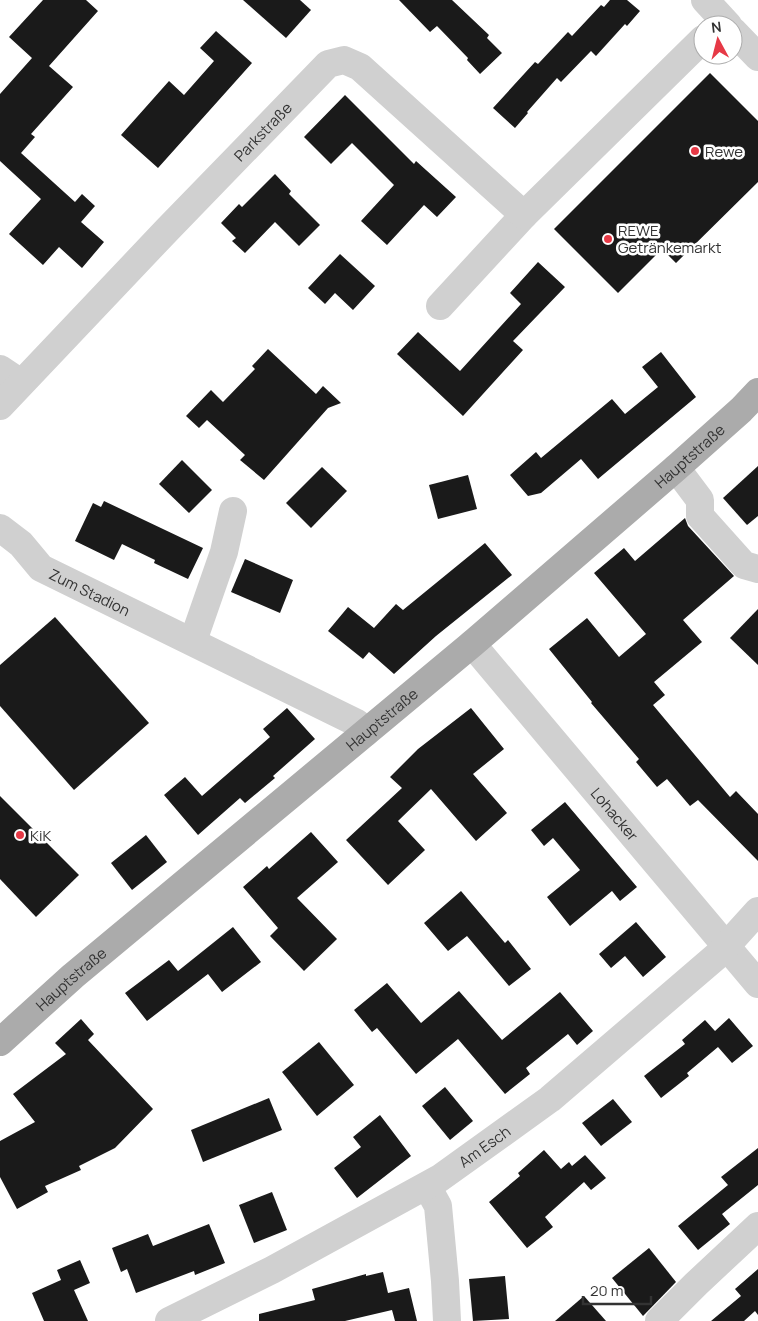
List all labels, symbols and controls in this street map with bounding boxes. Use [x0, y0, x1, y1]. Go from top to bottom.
north arrow [693, 15, 743, 65]
text: N [710, 17, 723, 37]
street label: Parkstraße [229, 97, 296, 166]
place label: Rewe [705, 141, 743, 162]
marker: Rewe [689, 145, 701, 157]
place label: REWE Getränkemarkt [618, 220, 721, 258]
marker: REWE Getränkemarkt [602, 233, 614, 245]
street label: Hauptstraße [650, 419, 729, 493]
street label: Zum Stadion [46, 563, 134, 621]
street label: Hauptstraße [341, 683, 422, 755]
street label: Lohacker [586, 783, 644, 845]
place label: KiK [30, 825, 51, 846]
marker: KiK [14, 829, 26, 841]
street label: Hauptstraße [31, 942, 111, 1015]
street label: Am Esch [454, 1120, 514, 1172]
scale bar [583, 1274, 650, 1306]
text: 20 m [590, 1280, 623, 1301]

